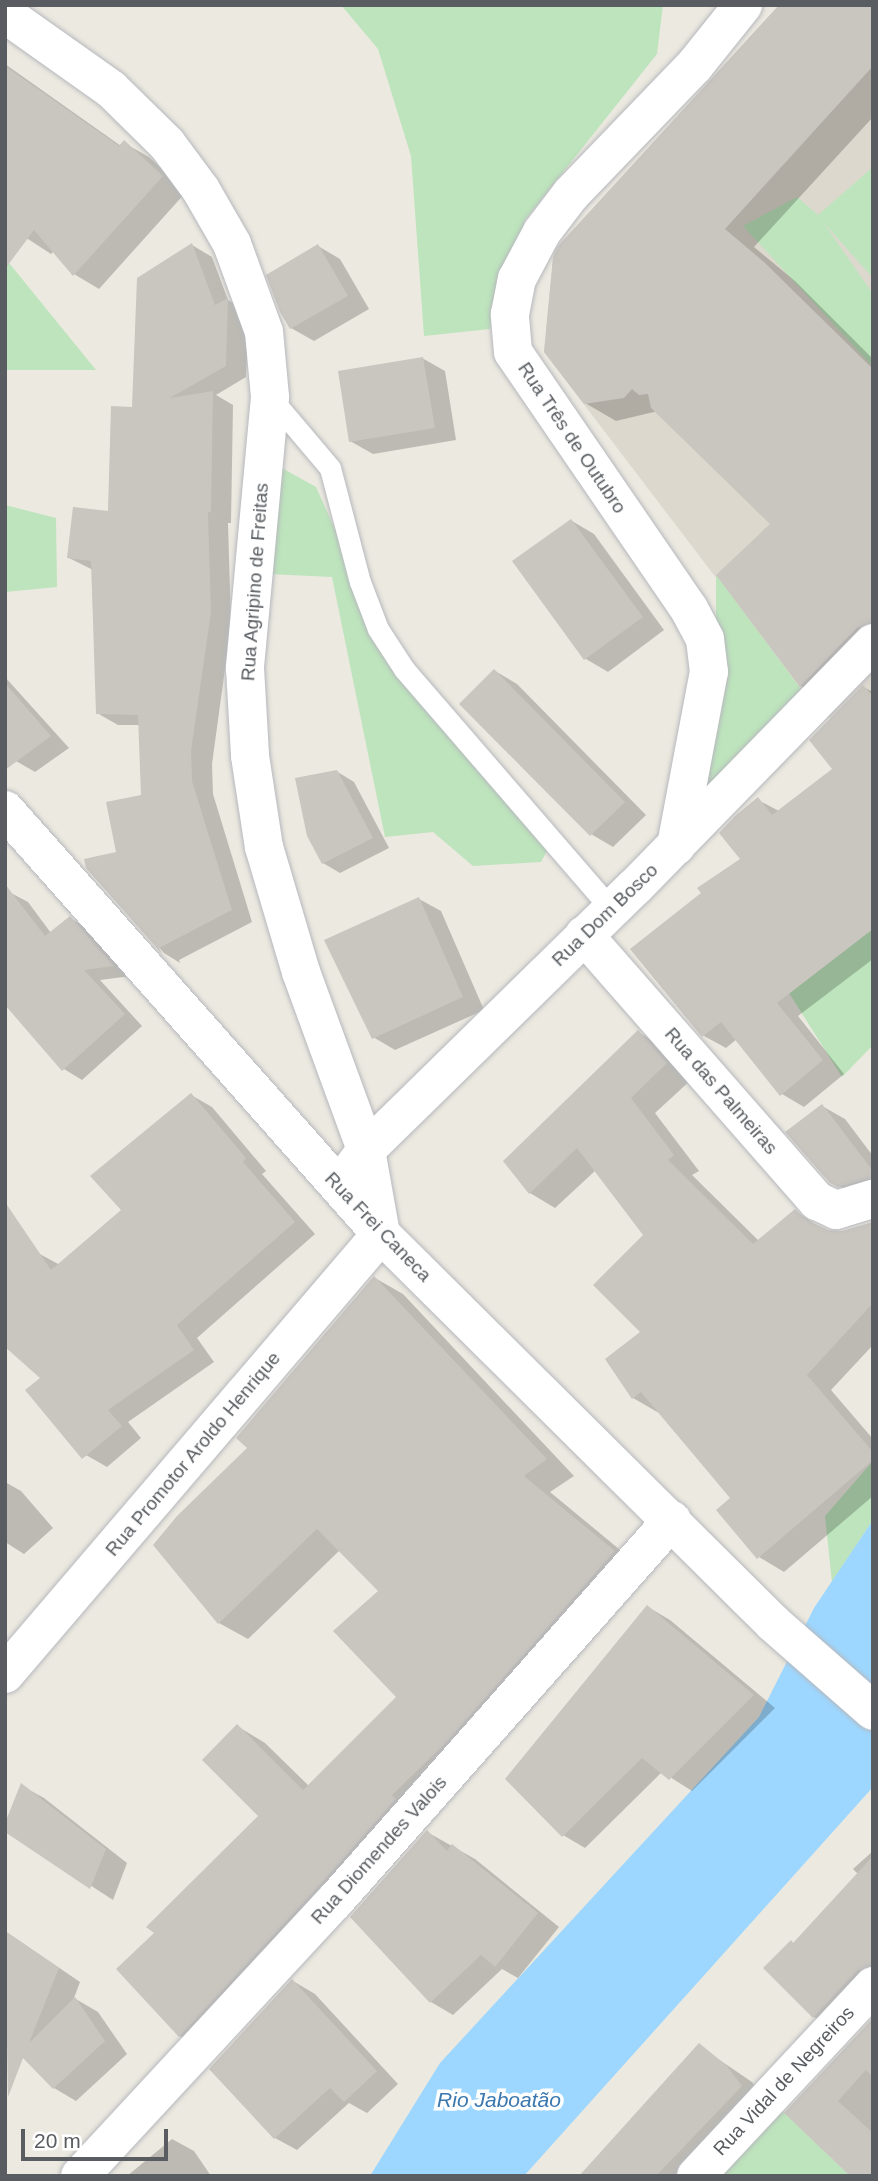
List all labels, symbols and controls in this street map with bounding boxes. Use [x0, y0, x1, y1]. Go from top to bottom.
street label: Rua Três de Outubro [513, 358, 631, 518]
street label: Rua Agripino de Freitas [237, 482, 273, 682]
street label: Rua Dom Bosco [547, 859, 663, 971]
street label: Rua das Palmeiras [660, 1023, 782, 1159]
street label: Rua Frei Caneca [320, 1167, 436, 1287]
street label: Rua Promotor Aroldo Henrique [100, 1347, 286, 1561]
street label: Rua Diomendes Valois [306, 1771, 452, 1929]
street label: Rua Vidal de Negreiros [709, 2002, 859, 2160]
water label: Rio Jaboatão [437, 2087, 561, 2113]
scale bar [24, 2114, 172, 2158]
text: 20 m [34, 2129, 81, 2152]

